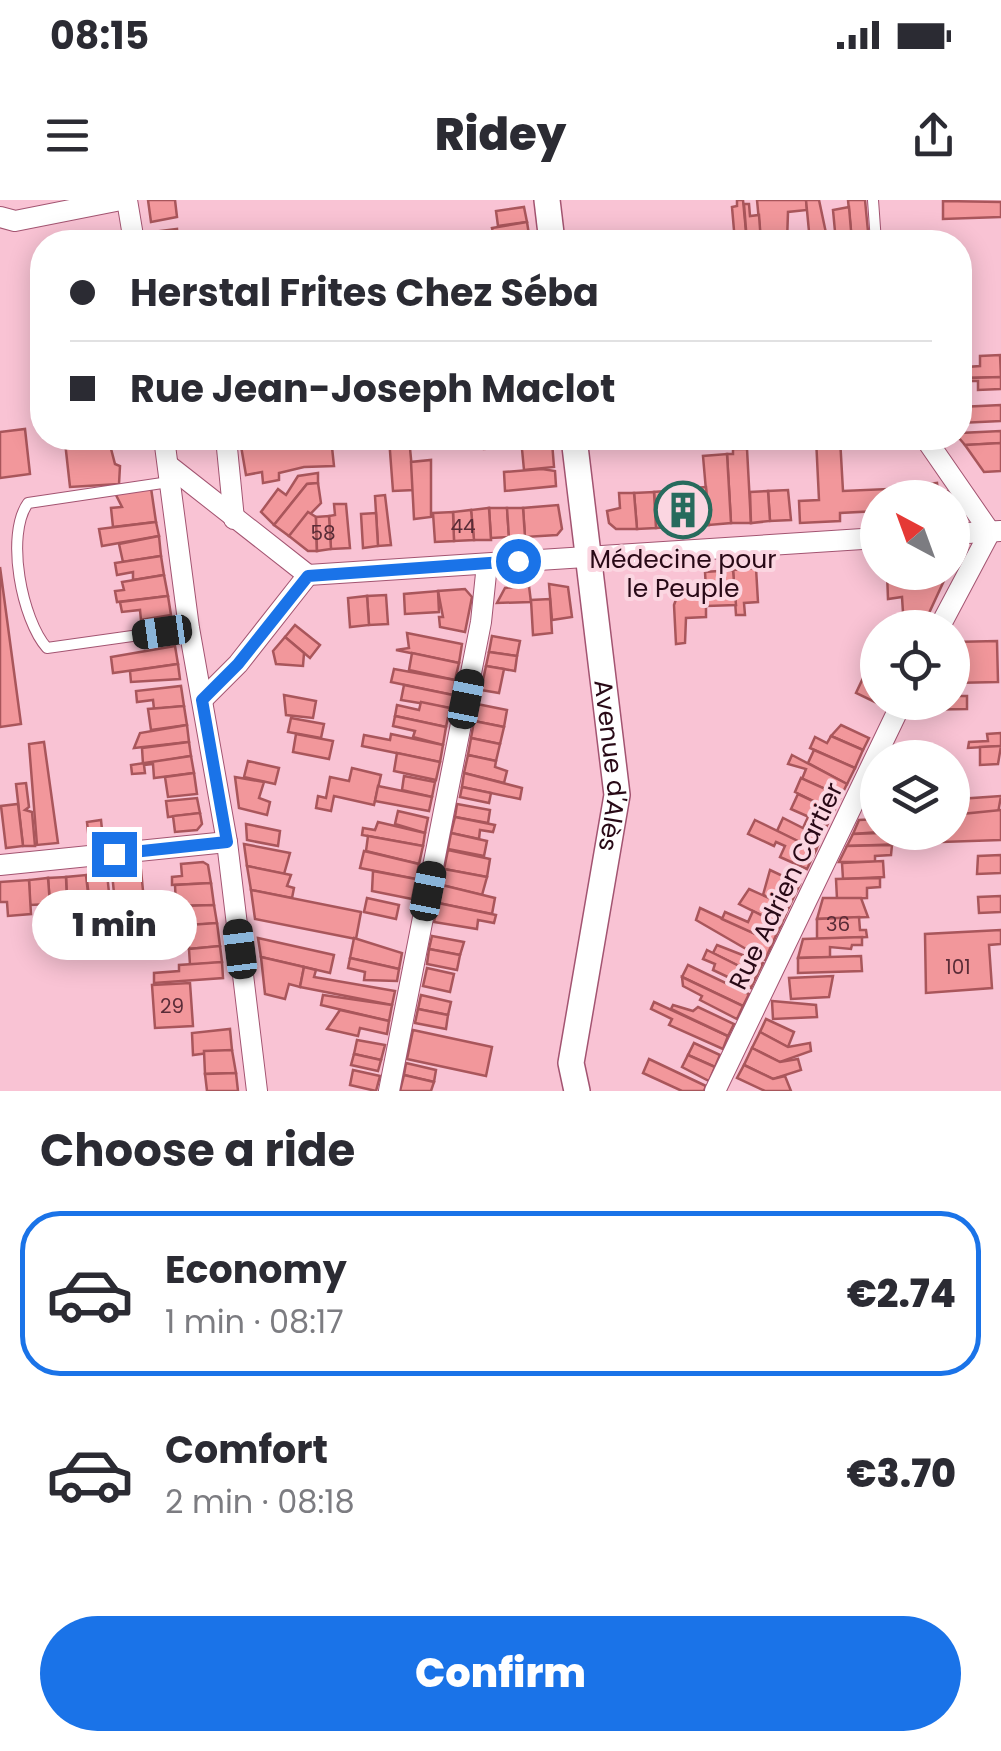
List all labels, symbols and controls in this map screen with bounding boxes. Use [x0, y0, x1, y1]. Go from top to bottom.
text: 08:15 [50, 9, 149, 62]
text: Ridey [435, 103, 566, 166]
icon: menu [40, 108, 95, 163]
icon: share [906, 108, 961, 163]
text: Herstal Frites Chez Séba [130, 266, 599, 319]
text: Rue Jean-Joseph Maclot [130, 362, 615, 415]
building icon: Médecine pour le Peuple [653, 480, 713, 540]
north arrow [860, 480, 970, 590]
map controls [860, 480, 970, 850]
house number: 44 [450, 512, 476, 540]
house number: 58 [310, 519, 336, 547]
route start [496, 539, 541, 584]
place label: Médecine pour le Peuple [589, 542, 777, 606]
button: locate [860, 610, 970, 720]
car [130, 613, 194, 651]
car [446, 667, 486, 731]
street label: Avenue d'Alès [586, 678, 635, 854]
button: layers [860, 740, 970, 850]
street label: Rue Adrien Cartier [721, 777, 851, 995]
route end [92, 832, 137, 877]
car [408, 859, 448, 923]
callout: 1 min [32, 889, 196, 959]
text: 1 min [72, 902, 157, 947]
house number: 36 [826, 910, 850, 938]
car [221, 917, 259, 981]
house number: 101 [945, 953, 971, 981]
house number: 29 [160, 992, 184, 1020]
text: Choose a ride [40, 1119, 355, 1182]
text: Economy [165, 1243, 347, 1296]
icon: car [45, 1249, 135, 1339]
text: €2.74 [847, 1267, 956, 1320]
text: 1 min · 08:17 [165, 1299, 344, 1344]
text: Comfort [165, 1423, 328, 1476]
icon: car [45, 1429, 135, 1519]
text: €3.70 [846, 1447, 956, 1500]
text: 2 min · 08:18 [165, 1479, 355, 1524]
button: Confirm [40, 1616, 961, 1731]

